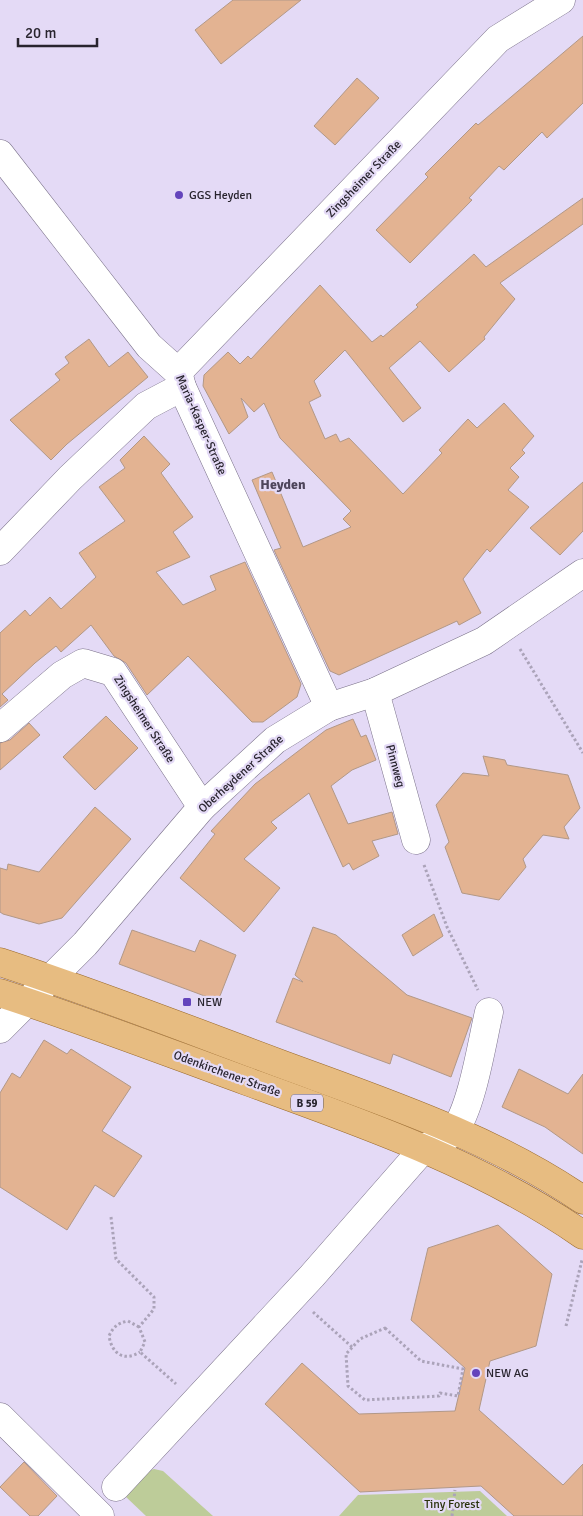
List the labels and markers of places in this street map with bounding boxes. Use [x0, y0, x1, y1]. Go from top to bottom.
place label: GGS Heyden [189, 188, 252, 203]
marker: GGS Heyden [173, 189, 185, 201]
place label: NEW [197, 995, 222, 1010]
marker: NEW [181, 996, 193, 1008]
place label: NEW AG [486, 1366, 529, 1381]
marker: NEW AG [470, 1367, 482, 1379]

